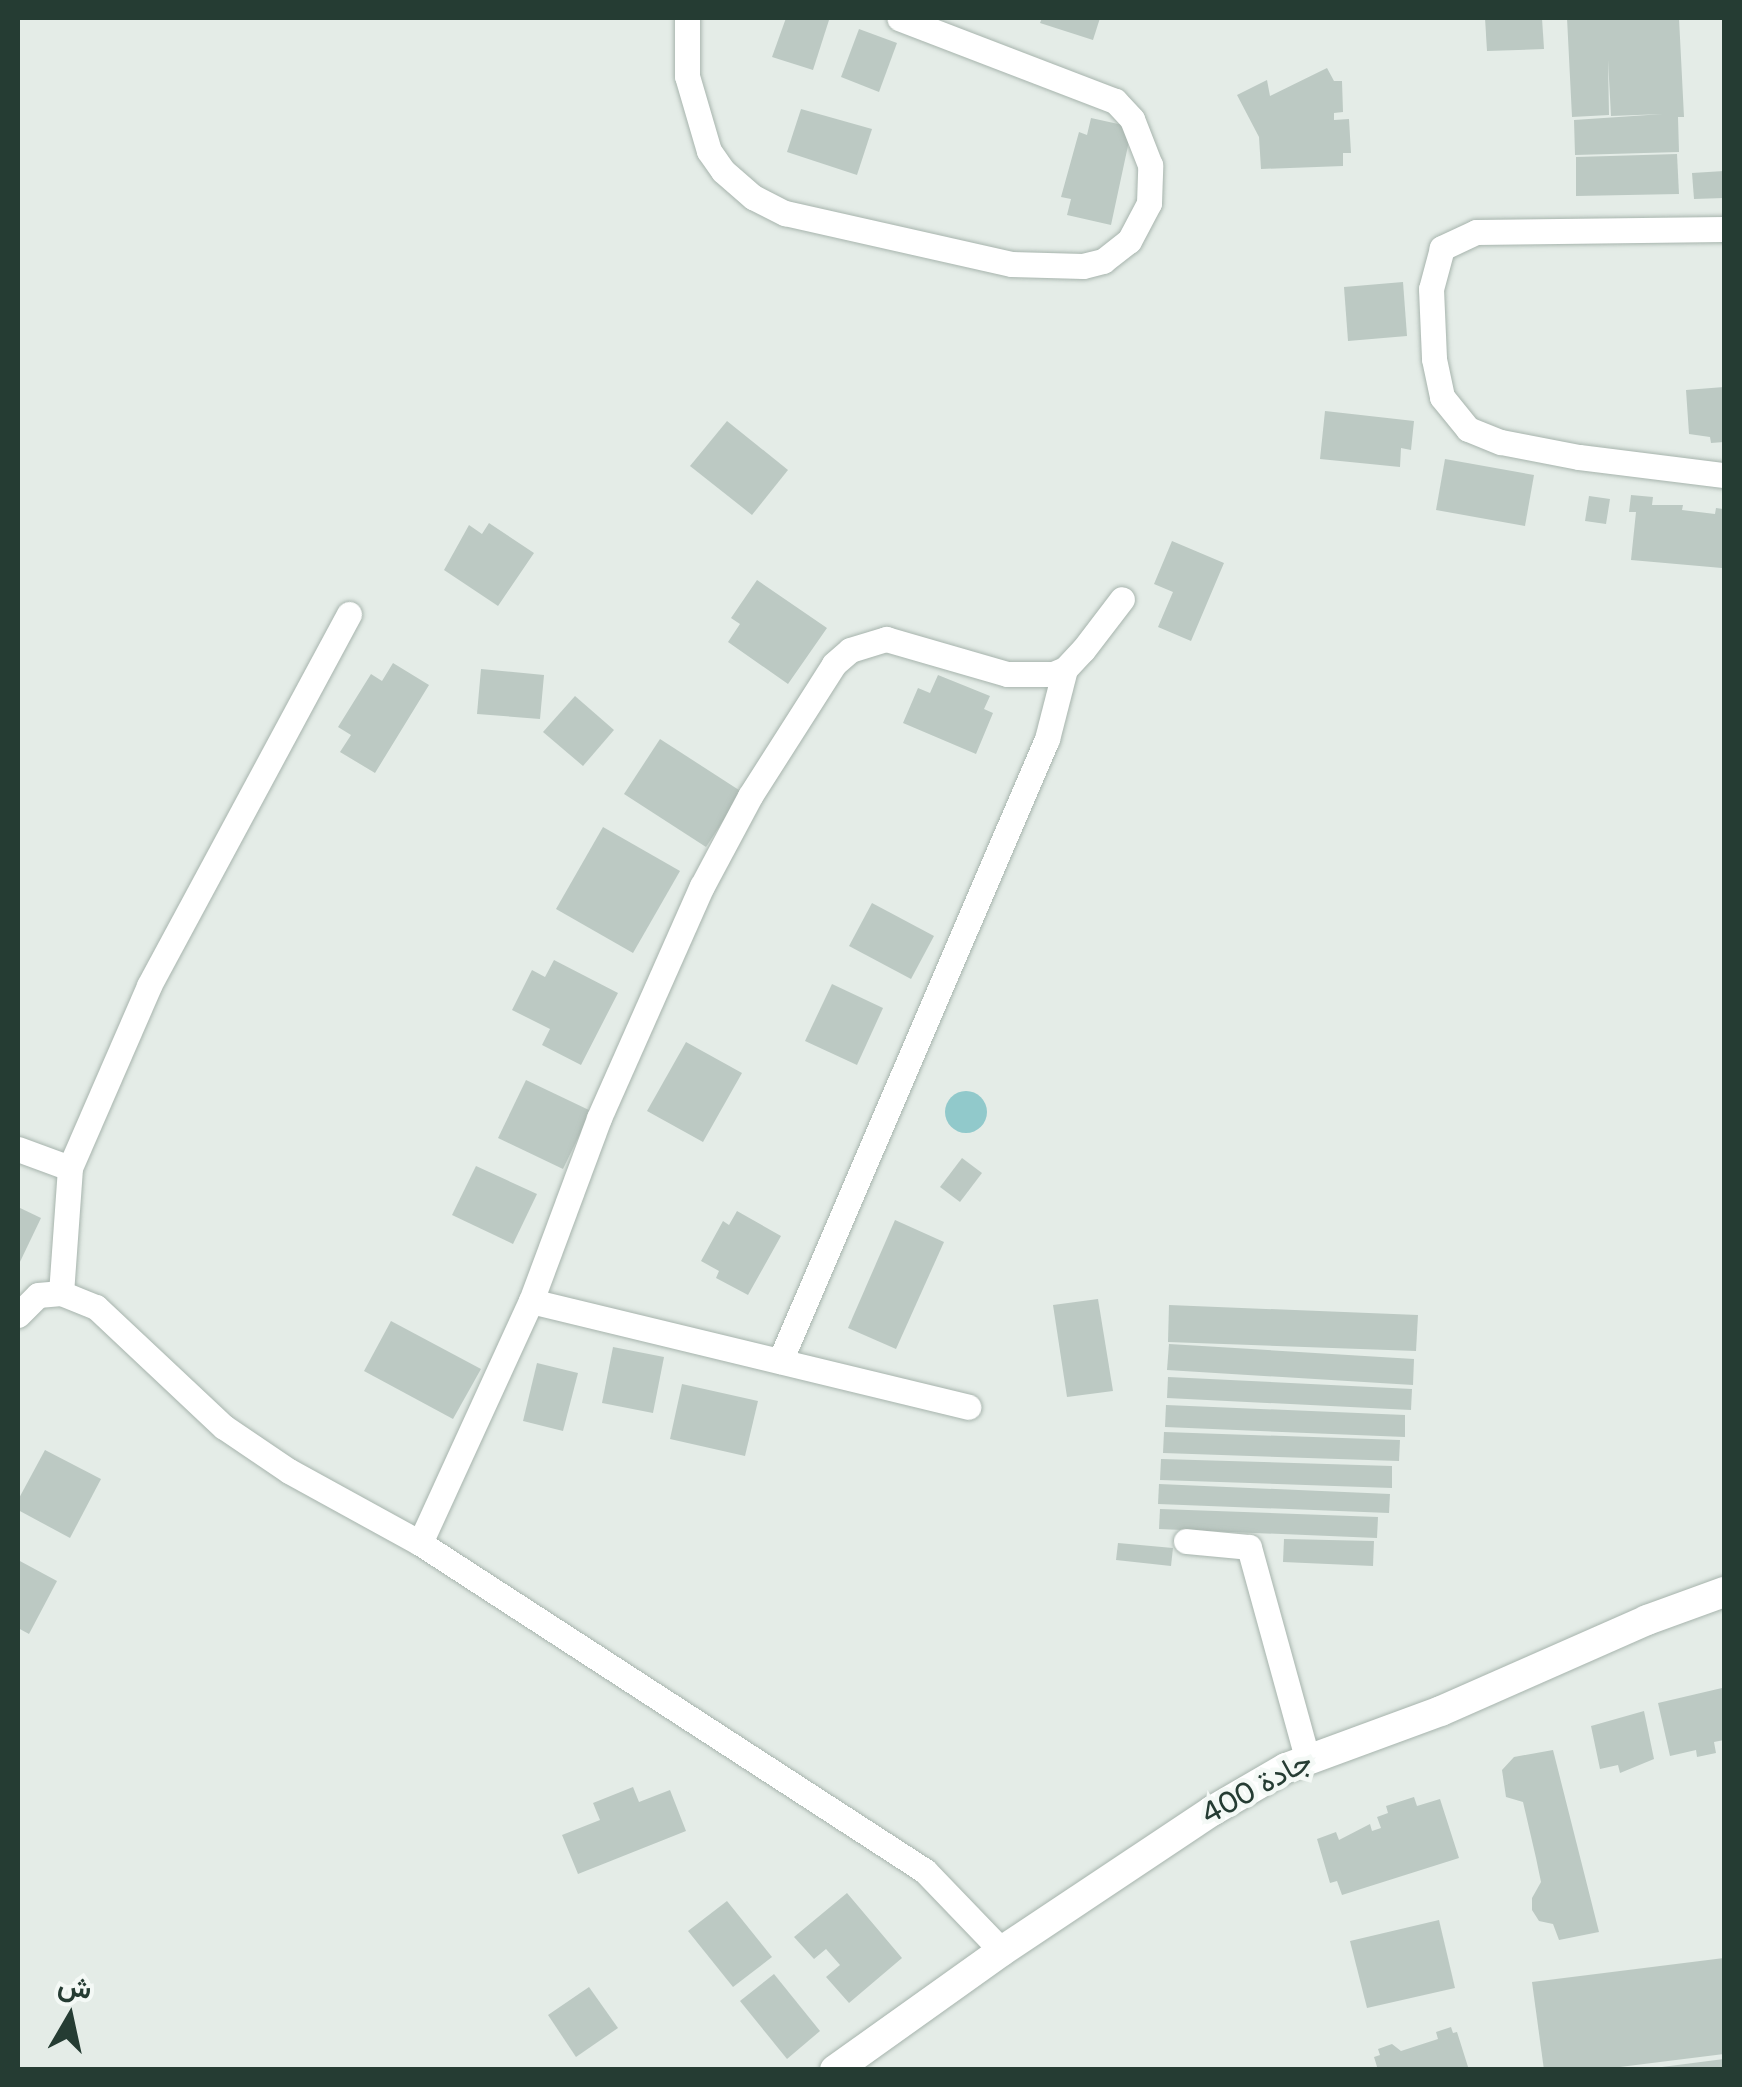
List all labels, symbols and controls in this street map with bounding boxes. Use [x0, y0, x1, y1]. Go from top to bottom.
street label: جادة 400 [1196, 1743, 1318, 1833]
north arrow [20, 1967, 120, 2067]
text: ش [55, 1968, 94, 2007]

